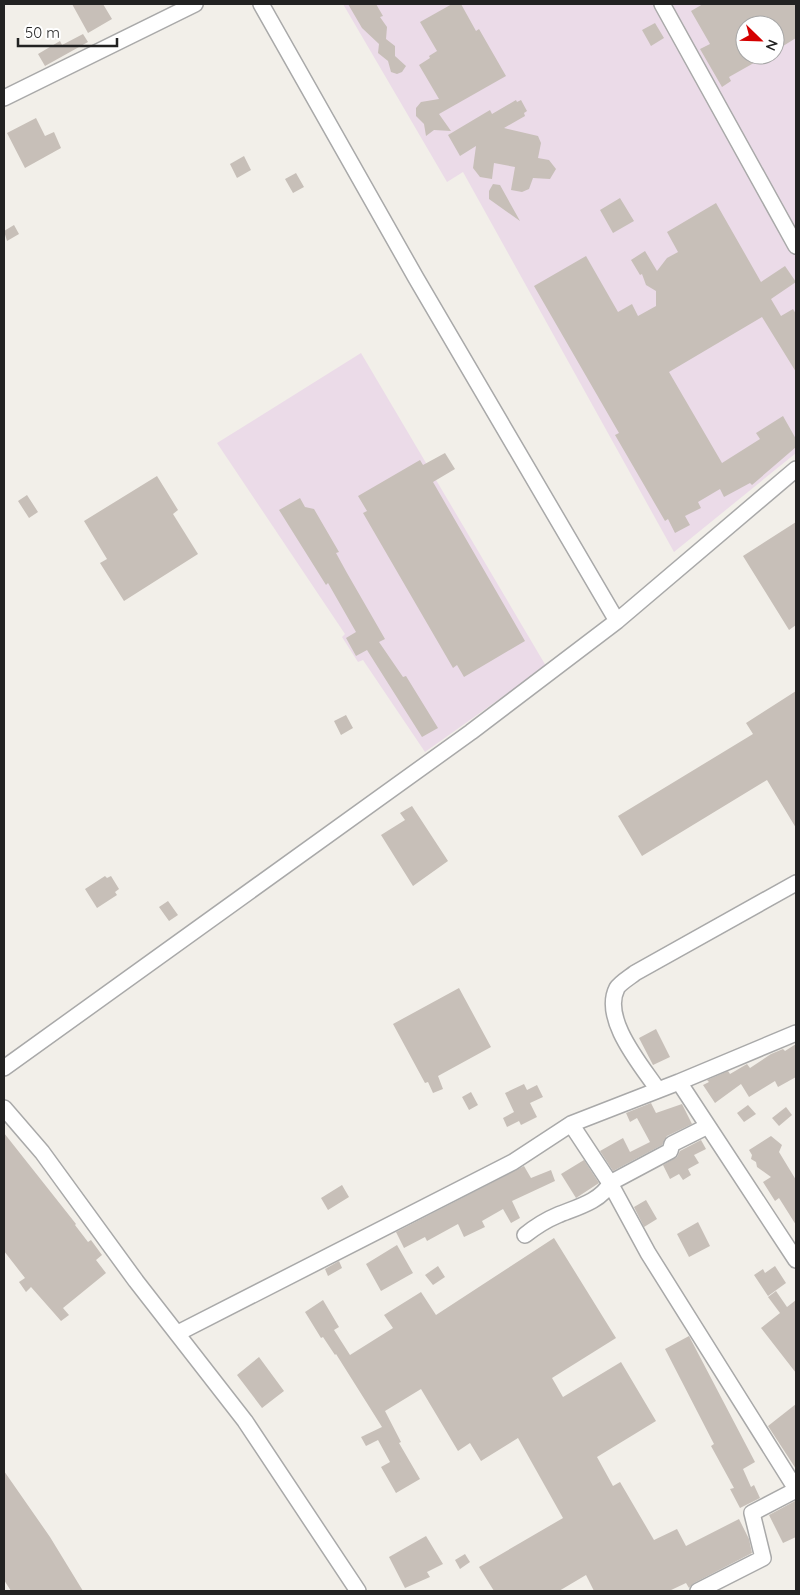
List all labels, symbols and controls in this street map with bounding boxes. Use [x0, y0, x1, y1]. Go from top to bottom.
scale bar [18, 15, 116, 47]
north arrow [735, 15, 785, 65]
text: 50 m [25, 23, 60, 42]
text: N [762, 37, 782, 53]

